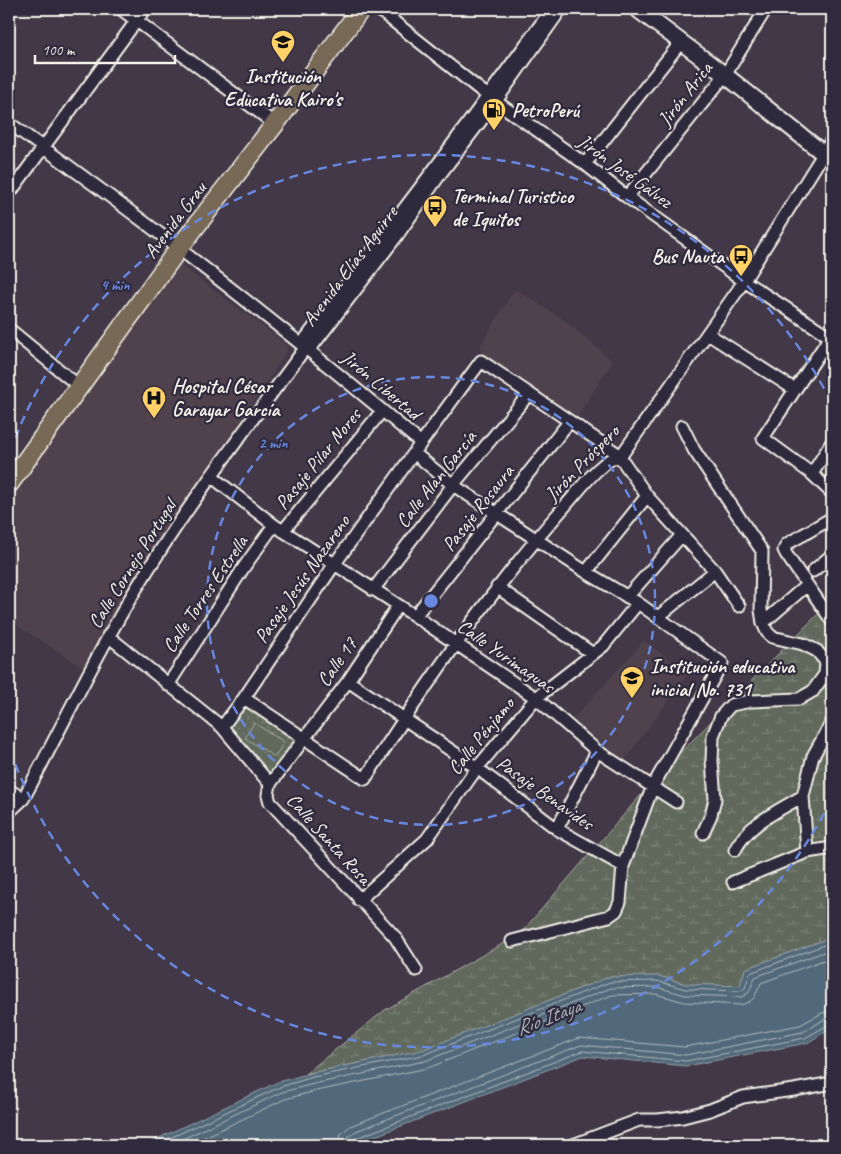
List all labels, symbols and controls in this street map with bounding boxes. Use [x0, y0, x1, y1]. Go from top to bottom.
school or university icon: Institución Educativa Kairo's [270, 29, 296, 63]
scale bar [35, 32, 175, 64]
text: 100 m [42, 41, 76, 60]
street label: Jirón Arica [652, 55, 719, 132]
place label: Institución Educativa Kairo's [224, 64, 344, 112]
fuel station icon: PetroPerú [481, 97, 507, 131]
place label: PetroPerú [512, 98, 581, 123]
street label: Jirón José Gálvez [572, 128, 678, 215]
street label: Avenida Grau [138, 175, 213, 263]
place label: Terminal Turistico de Iquitos [452, 184, 575, 232]
bus stop icon: Terminal Turistico de Iquitos [422, 194, 448, 228]
street label: Avenida Elías Aguirre [297, 200, 404, 331]
bus stop icon: Bus Nauta [728, 243, 754, 277]
place label: Bus Nauta [652, 244, 726, 269]
text: 4 min [101, 276, 130, 295]
street label: Jirón Libertad [336, 344, 428, 427]
place label: Hospital César Garayar García [172, 374, 281, 423]
hospital icon: Hospital César Garayar García [141, 385, 167, 419]
street label: Pasaje Pilar Nores [270, 402, 368, 515]
street label: Jirón Próspero [539, 418, 626, 507]
street label: Calle Alan García [390, 424, 483, 533]
text: 2 min [259, 434, 288, 453]
street label: Pasaje Rosaura [436, 459, 520, 556]
street label: Calle Cornejo Portugal [82, 492, 183, 633]
street label: Pasaje Jesús Nazareno [249, 509, 356, 648]
street label: Calle Torres Estrella [157, 529, 254, 657]
centre of rings [422, 592, 440, 610]
street label: Calle Yurimaguas [453, 613, 561, 700]
street label: Calle 17 [311, 632, 363, 691]
place label: Institución educativa inicial No. 731 [650, 654, 796, 702]
school or university icon: Institución educativa inicial No. 731 [619, 665, 645, 699]
street label: Calle Pénjamo [442, 691, 521, 780]
street label: Pasaje Benavides [492, 750, 600, 837]
street label: Calle Santa Rosa [281, 788, 378, 892]
water label: Río Itaya [512, 992, 586, 1041]

